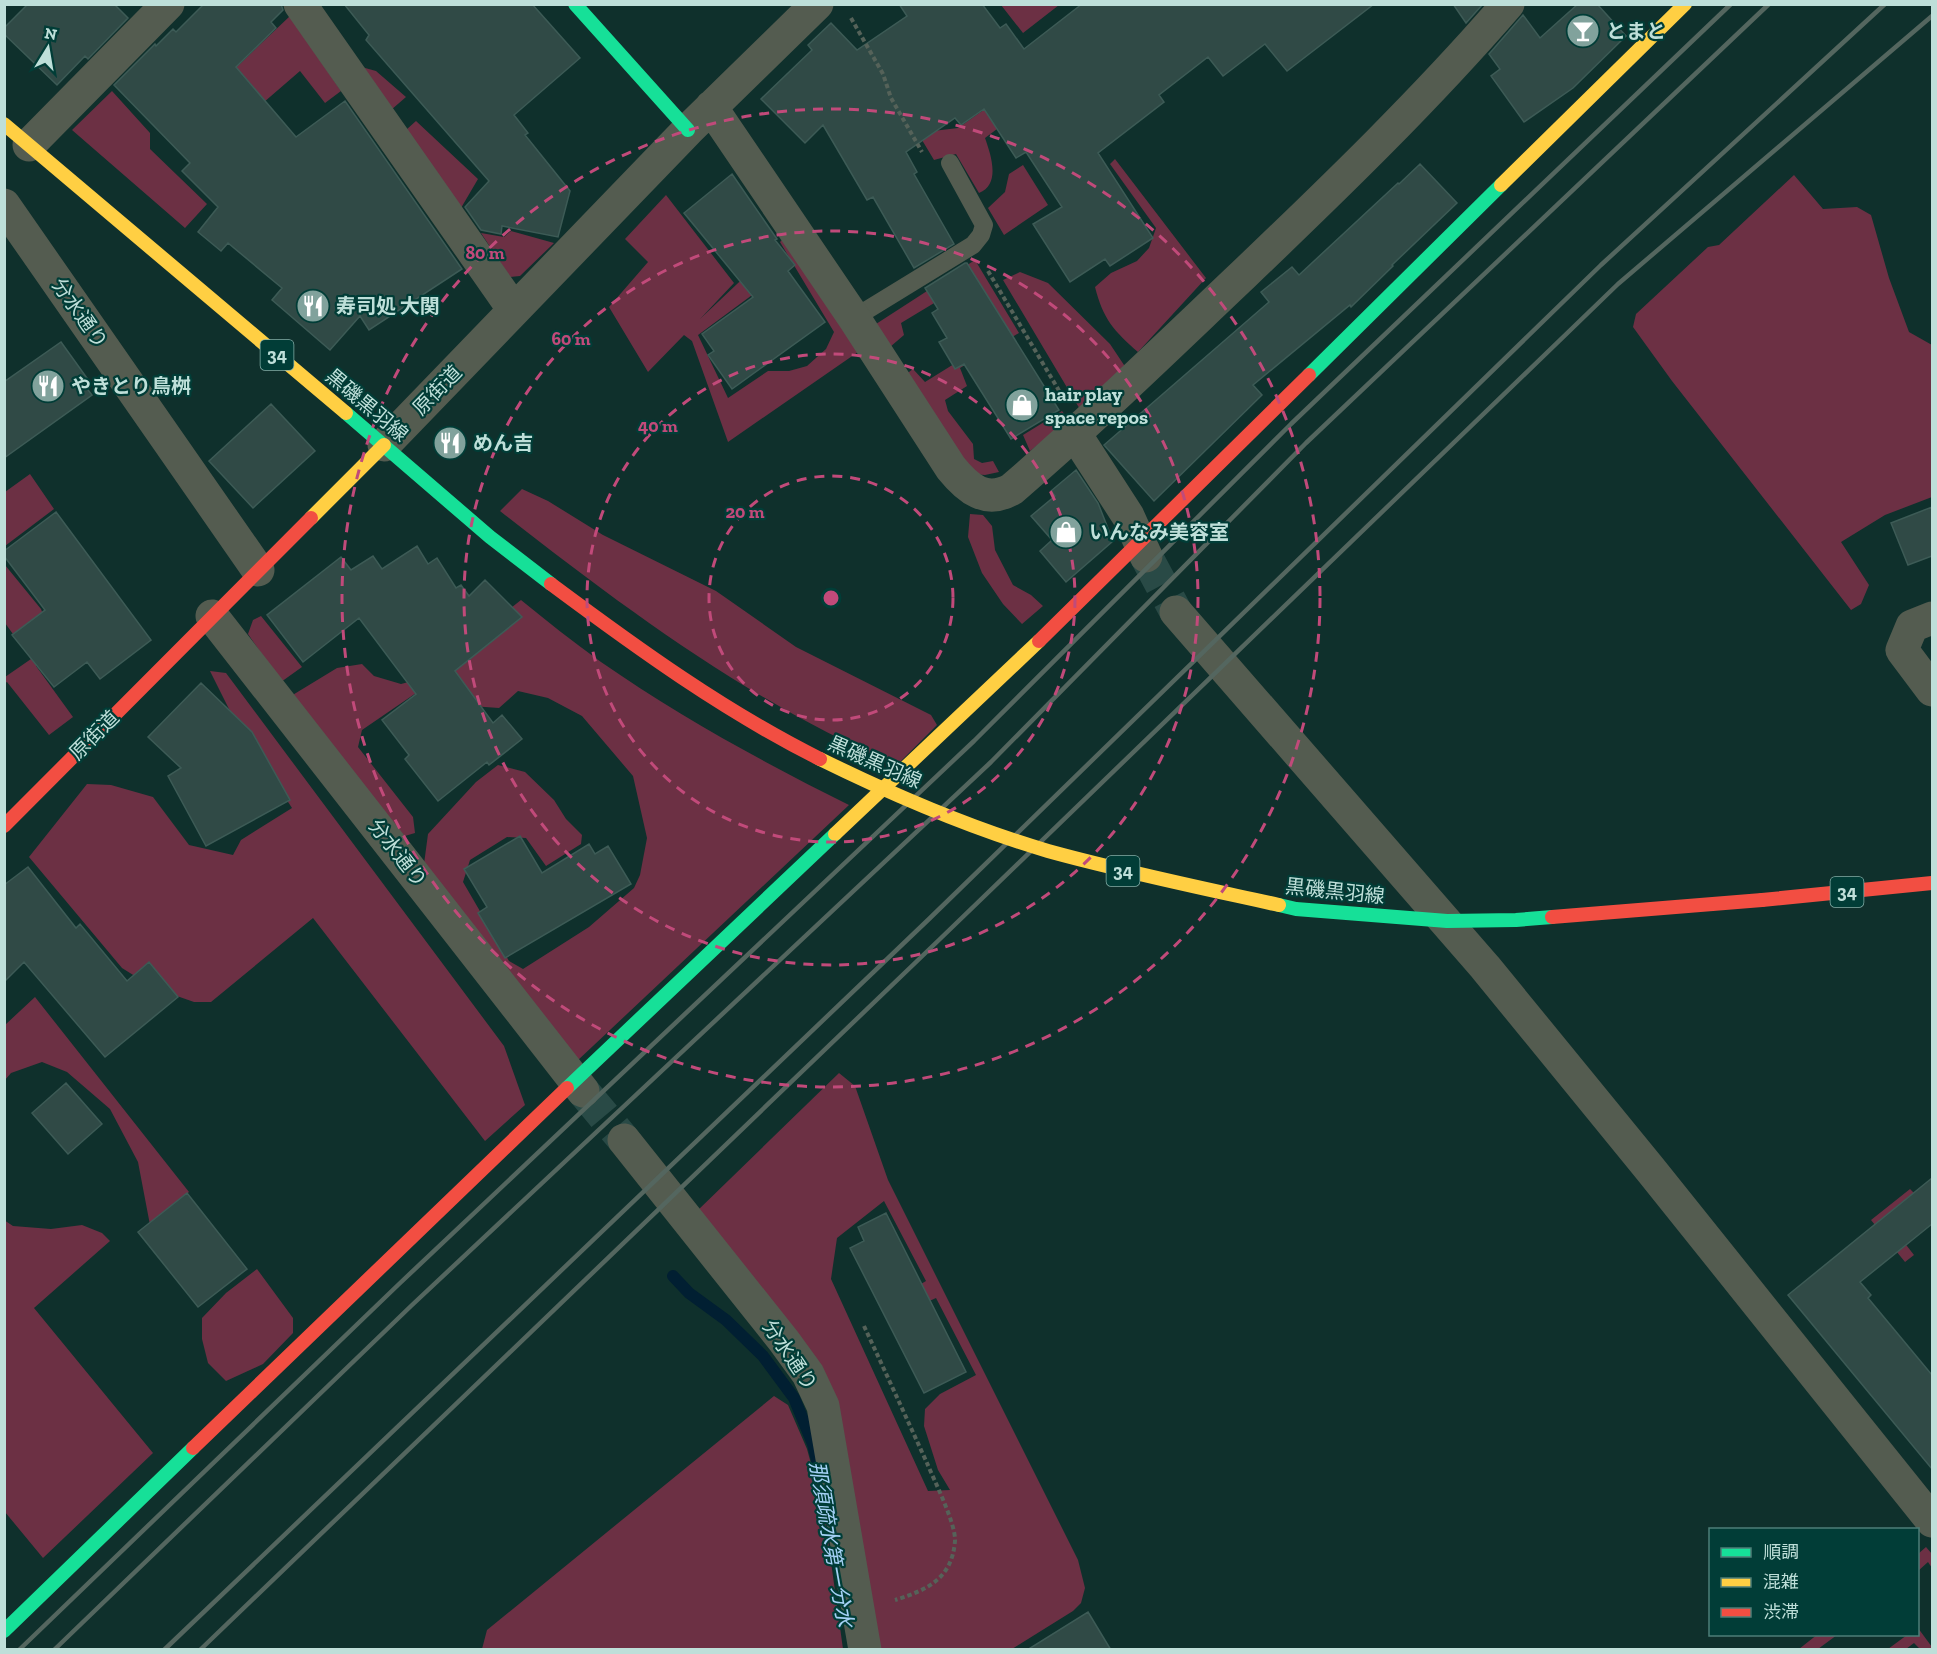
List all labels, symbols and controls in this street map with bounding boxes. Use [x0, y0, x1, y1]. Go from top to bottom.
bar icon: とまと [1565, 13, 1601, 49]
north arrow [18, 18, 78, 78]
place label: とまと [1606, 19, 1666, 43]
text: N [43, 23, 59, 44]
text: 80 m [465, 242, 505, 264]
street label: 分水通り [47, 273, 113, 353]
restaurant icon: 寿司処 大関 [295, 288, 331, 324]
place label: 寿司処 大関 [336, 294, 440, 318]
text: 60 m [551, 328, 591, 350]
road number: 34 [260, 340, 294, 370]
street label: 原街道 [408, 360, 466, 420]
street label: 黒磯黒羽線 [321, 364, 413, 446]
restaurant icon: やきとり鳥桝 [30, 368, 66, 404]
place label: やきとり鳥桝 [71, 374, 191, 398]
place label: hair play space repos [1045, 382, 1148, 429]
shop icon: hair play space repos [1004, 387, 1040, 423]
text: 40 m [638, 415, 678, 437]
restaurant icon: めん吉 [432, 425, 468, 461]
place label: めん吉 [473, 431, 533, 455]
text: 20 m [725, 501, 765, 523]
shop icon: いんなみ美容室 [1048, 514, 1084, 550]
place label: いんなみ美容室 [1089, 520, 1229, 544]
centre of rings [821, 588, 841, 608]
street label: 原街道 [64, 705, 124, 765]
street label: 黒磯黒羽線 [824, 731, 926, 793]
street label: 分水通り [364, 814, 432, 892]
road number: 34 [1106, 856, 1140, 886]
street label: 黒磯黒羽線 [1284, 874, 1386, 908]
road number: 34 [1830, 877, 1864, 907]
street label: 分水通り [758, 1315, 822, 1395]
water label: 那須疏水第一分水 [805, 1459, 859, 1631]
legend [1709, 1528, 1919, 1636]
text: 順調 [1763, 1541, 1799, 1563]
text: 混雑 [1763, 1571, 1799, 1593]
text: 渋滞 [1763, 1601, 1799, 1623]

